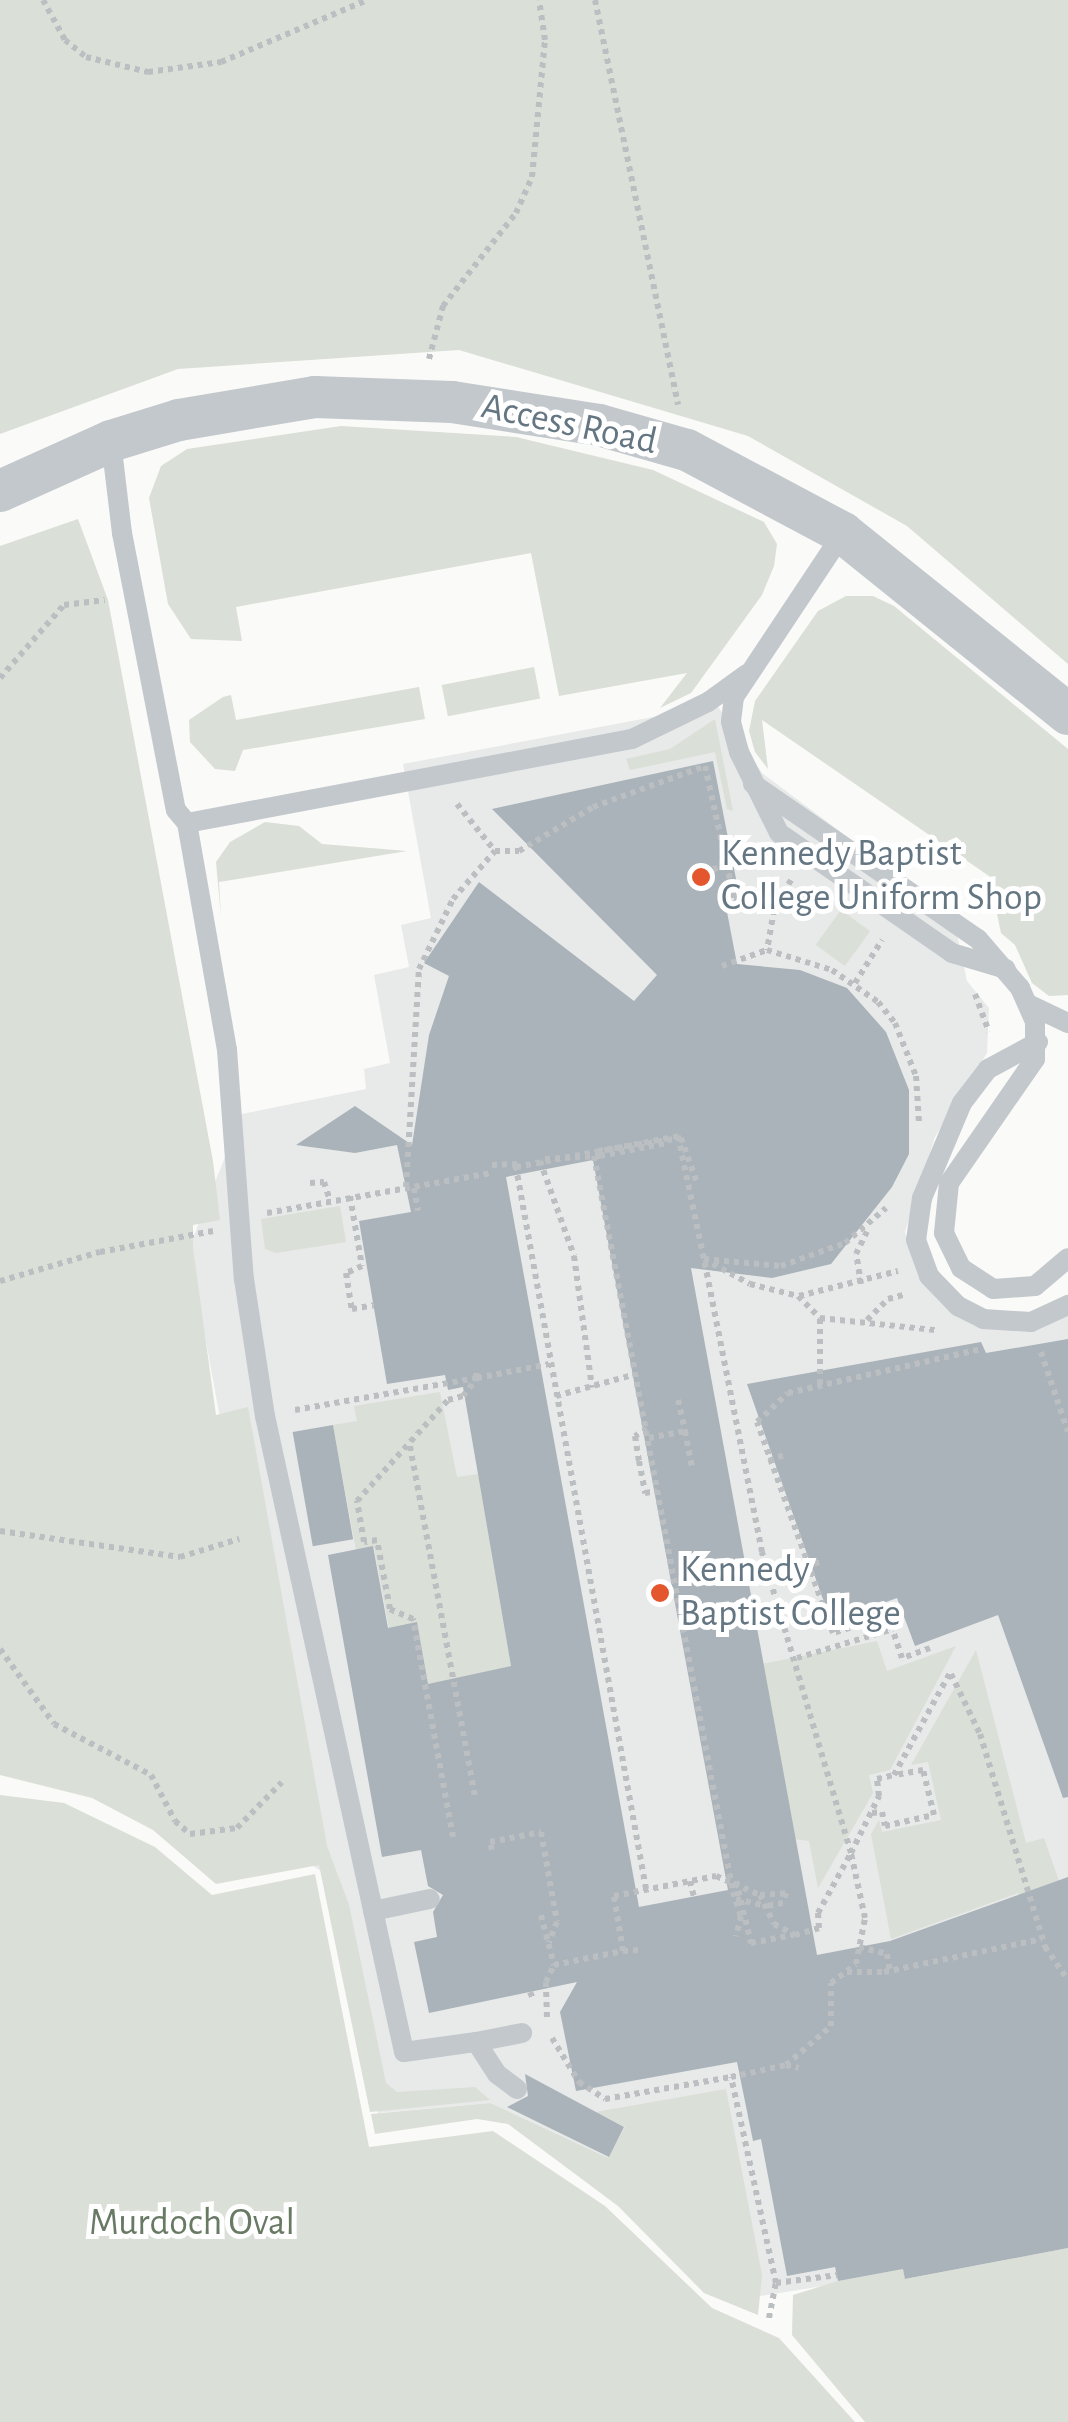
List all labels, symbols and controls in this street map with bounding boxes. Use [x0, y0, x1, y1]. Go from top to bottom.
street label: Access Road [477, 384, 661, 466]
place label: Kennedy Baptist College Uniform Shop [721, 832, 1042, 922]
marker: Kennedy Baptist College Uniform Shop [690, 866, 712, 888]
place label: Kennedy Baptist College [680, 1548, 901, 1638]
marker: Kennedy Baptist College [649, 1582, 671, 1604]
park label: Murdoch Oval [89, 2201, 295, 2247]

